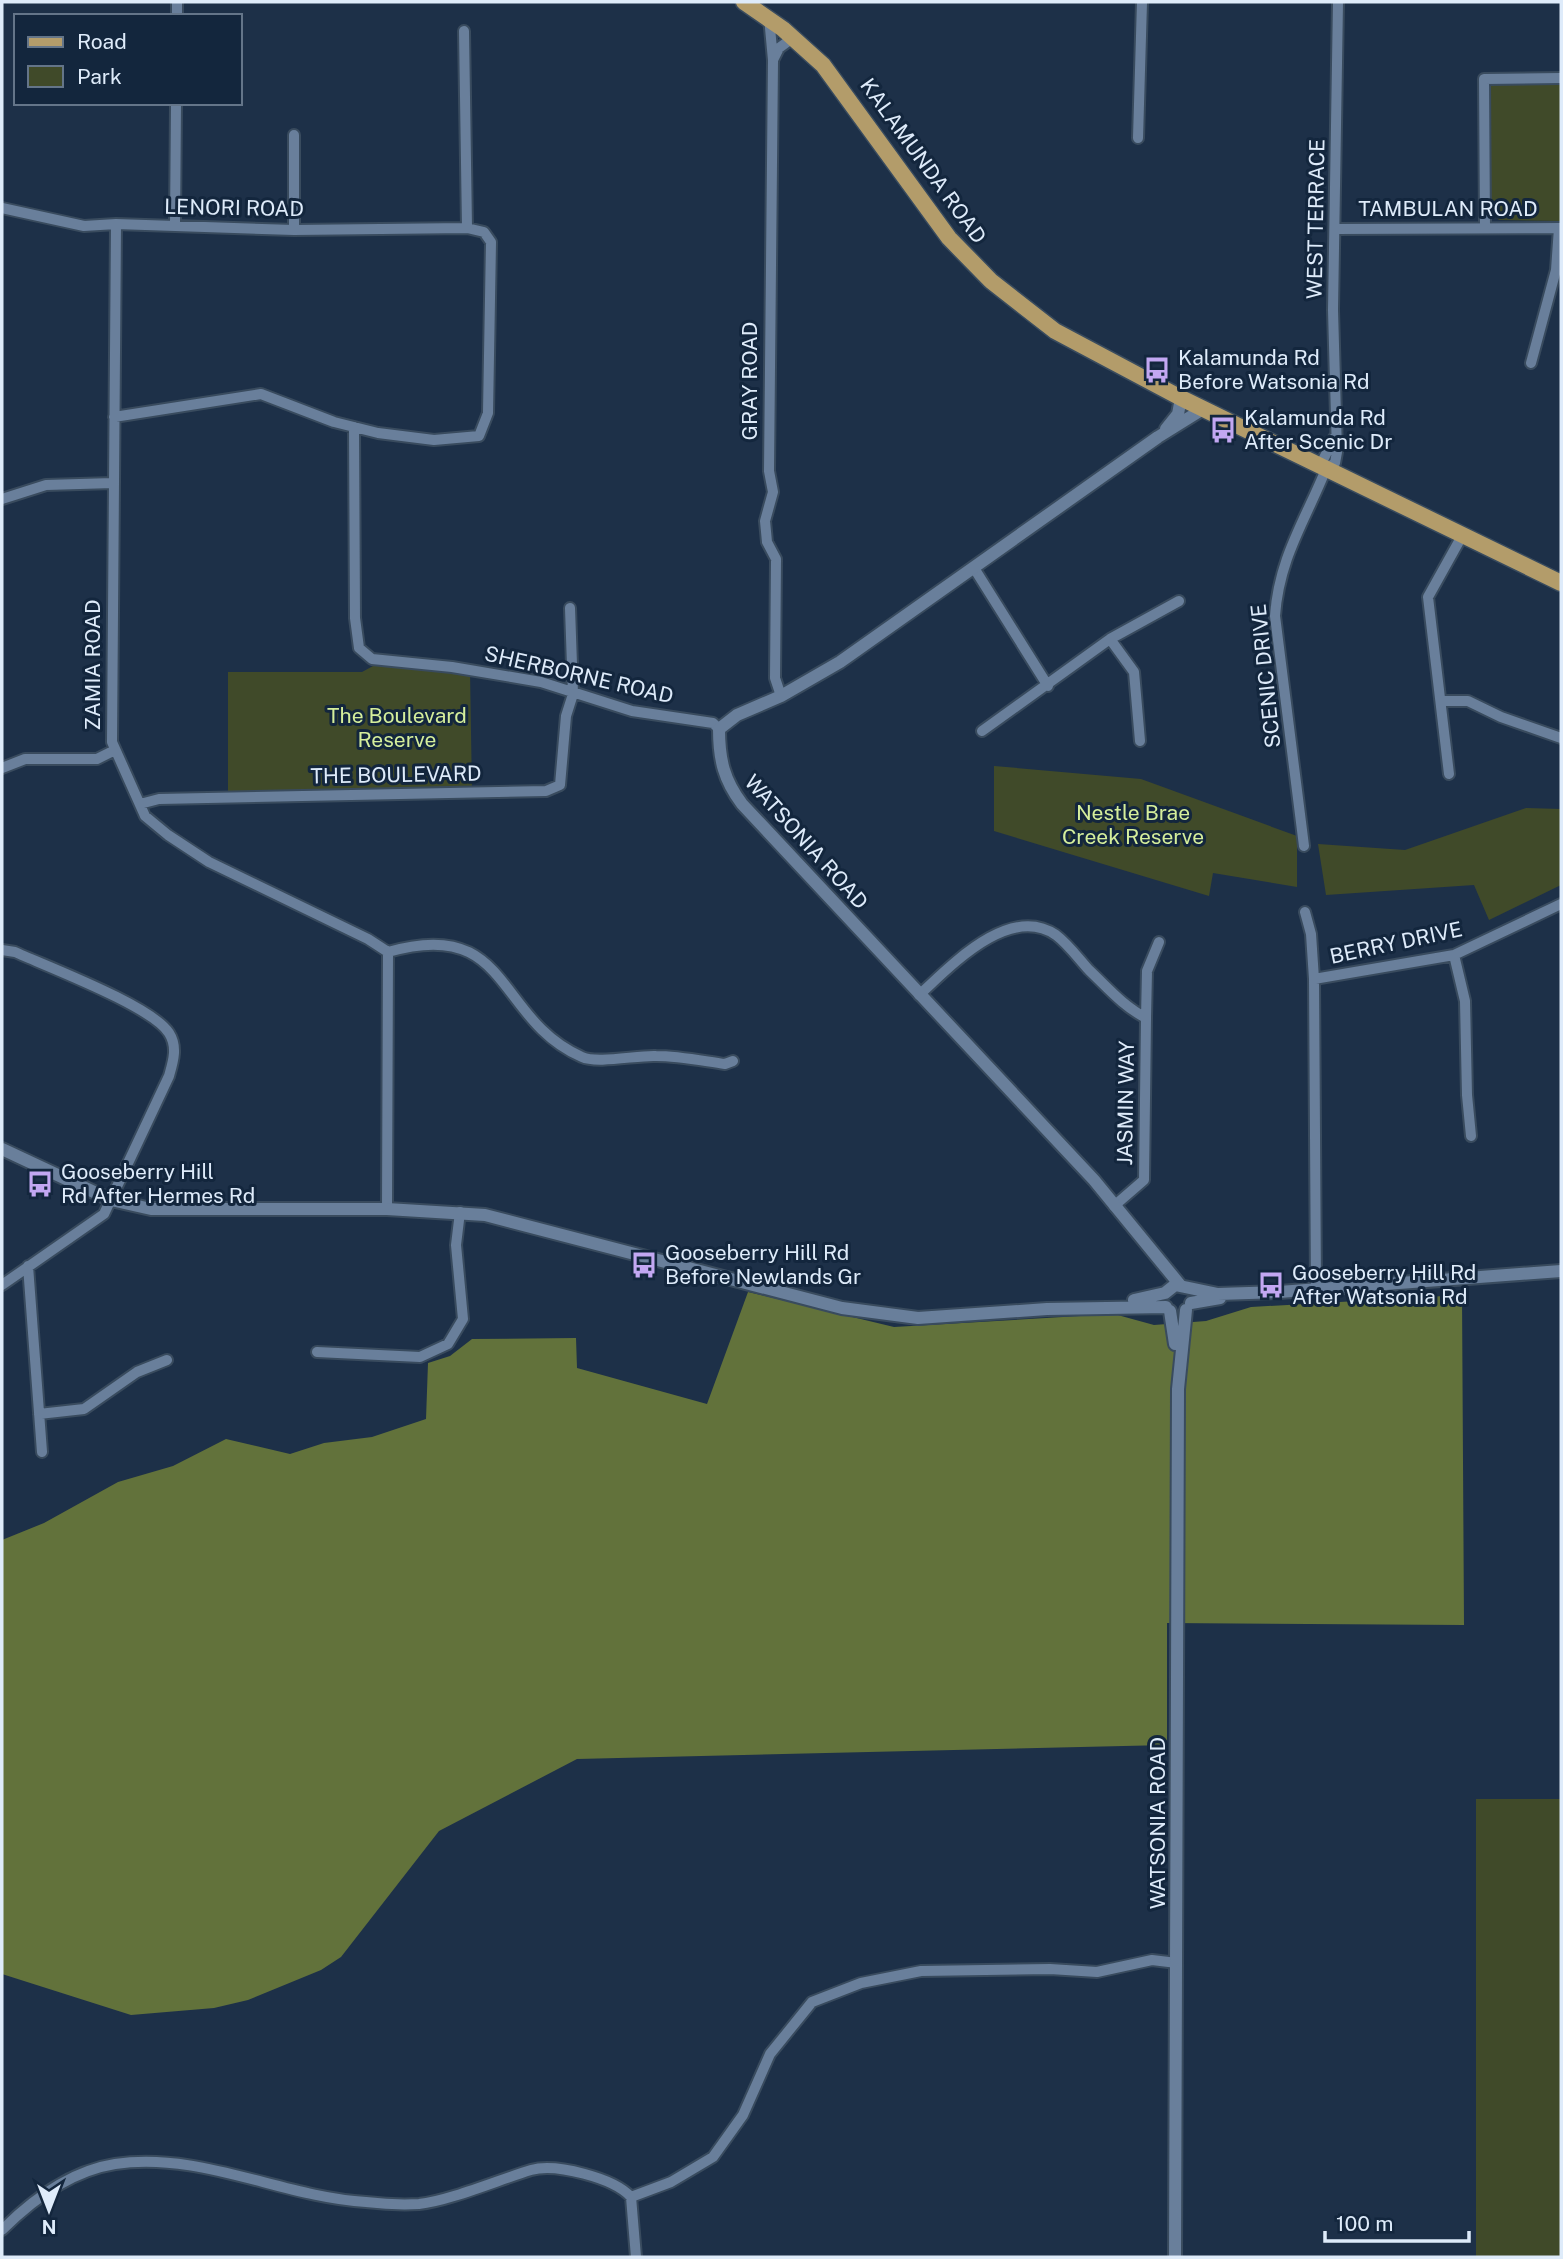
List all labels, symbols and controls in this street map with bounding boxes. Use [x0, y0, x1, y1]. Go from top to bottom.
legend [14, 14, 242, 105]
text: Road [77, 29, 127, 54]
text: Park [77, 64, 122, 89]
street label: KALAMUNDA ROAD [855, 73, 992, 248]
street label: WEST TERRACE [1302, 139, 1329, 299]
street label: LENORI ROAD [164, 194, 304, 221]
street label: TAMBULAN ROAD [1358, 196, 1538, 221]
street label: GRAY ROAD [737, 322, 762, 440]
place label: Kalamunda Rd Before Watsonia Rd [1178, 345, 1369, 394]
bus stop icon: Kalamunda Rd Before Watsonia Rd [1142, 355, 1172, 385]
place label: Kalamunda Rd After Scenic Dr [1244, 405, 1392, 454]
bus stop icon: Kalamunda Rd After Scenic Dr [1208, 415, 1238, 445]
street label: ZAMIA ROAD [80, 599, 105, 731]
street label: SCENIC DRIVE [1246, 603, 1285, 749]
street label: SHERBORNE ROAD [482, 641, 676, 708]
park label: The Boulevard Reserve [327, 703, 467, 752]
street label: THE BOULEVARD [310, 761, 482, 788]
street label: WATSONIA ROAD [739, 769, 873, 914]
park label: Nestle Brae Creek Reserve [1062, 800, 1204, 849]
street label: BERRY DRIVE [1327, 916, 1465, 969]
street label: JASMIN WAY [1112, 1040, 1139, 1166]
place label: Gooseberry Hill Rd After Hermes Rd [61, 1159, 255, 1208]
bus stop icon: Gooseberry Hill Rd After Hermes Rd [25, 1169, 55, 1199]
place label: Gooseberry Hill Rd Before Newlands Gr [665, 1240, 861, 1289]
bus stop icon: Gooseberry Hill Rd Before Newlands Gr [629, 1250, 659, 1280]
place label: Gooseberry Hill Rd After Watsonia Rd [1292, 1260, 1476, 1309]
bus stop icon: Gooseberry Hill Rd After Watsonia Rd [1256, 1270, 1286, 1300]
street label: WATSONIA ROAD [1145, 1737, 1170, 1909]
north arrow [14, 2175, 84, 2245]
scale bar [1325, 2200, 1468, 2244]
text: 100 m [1336, 2211, 1393, 2236]
text: N [42, 2216, 56, 2238]

